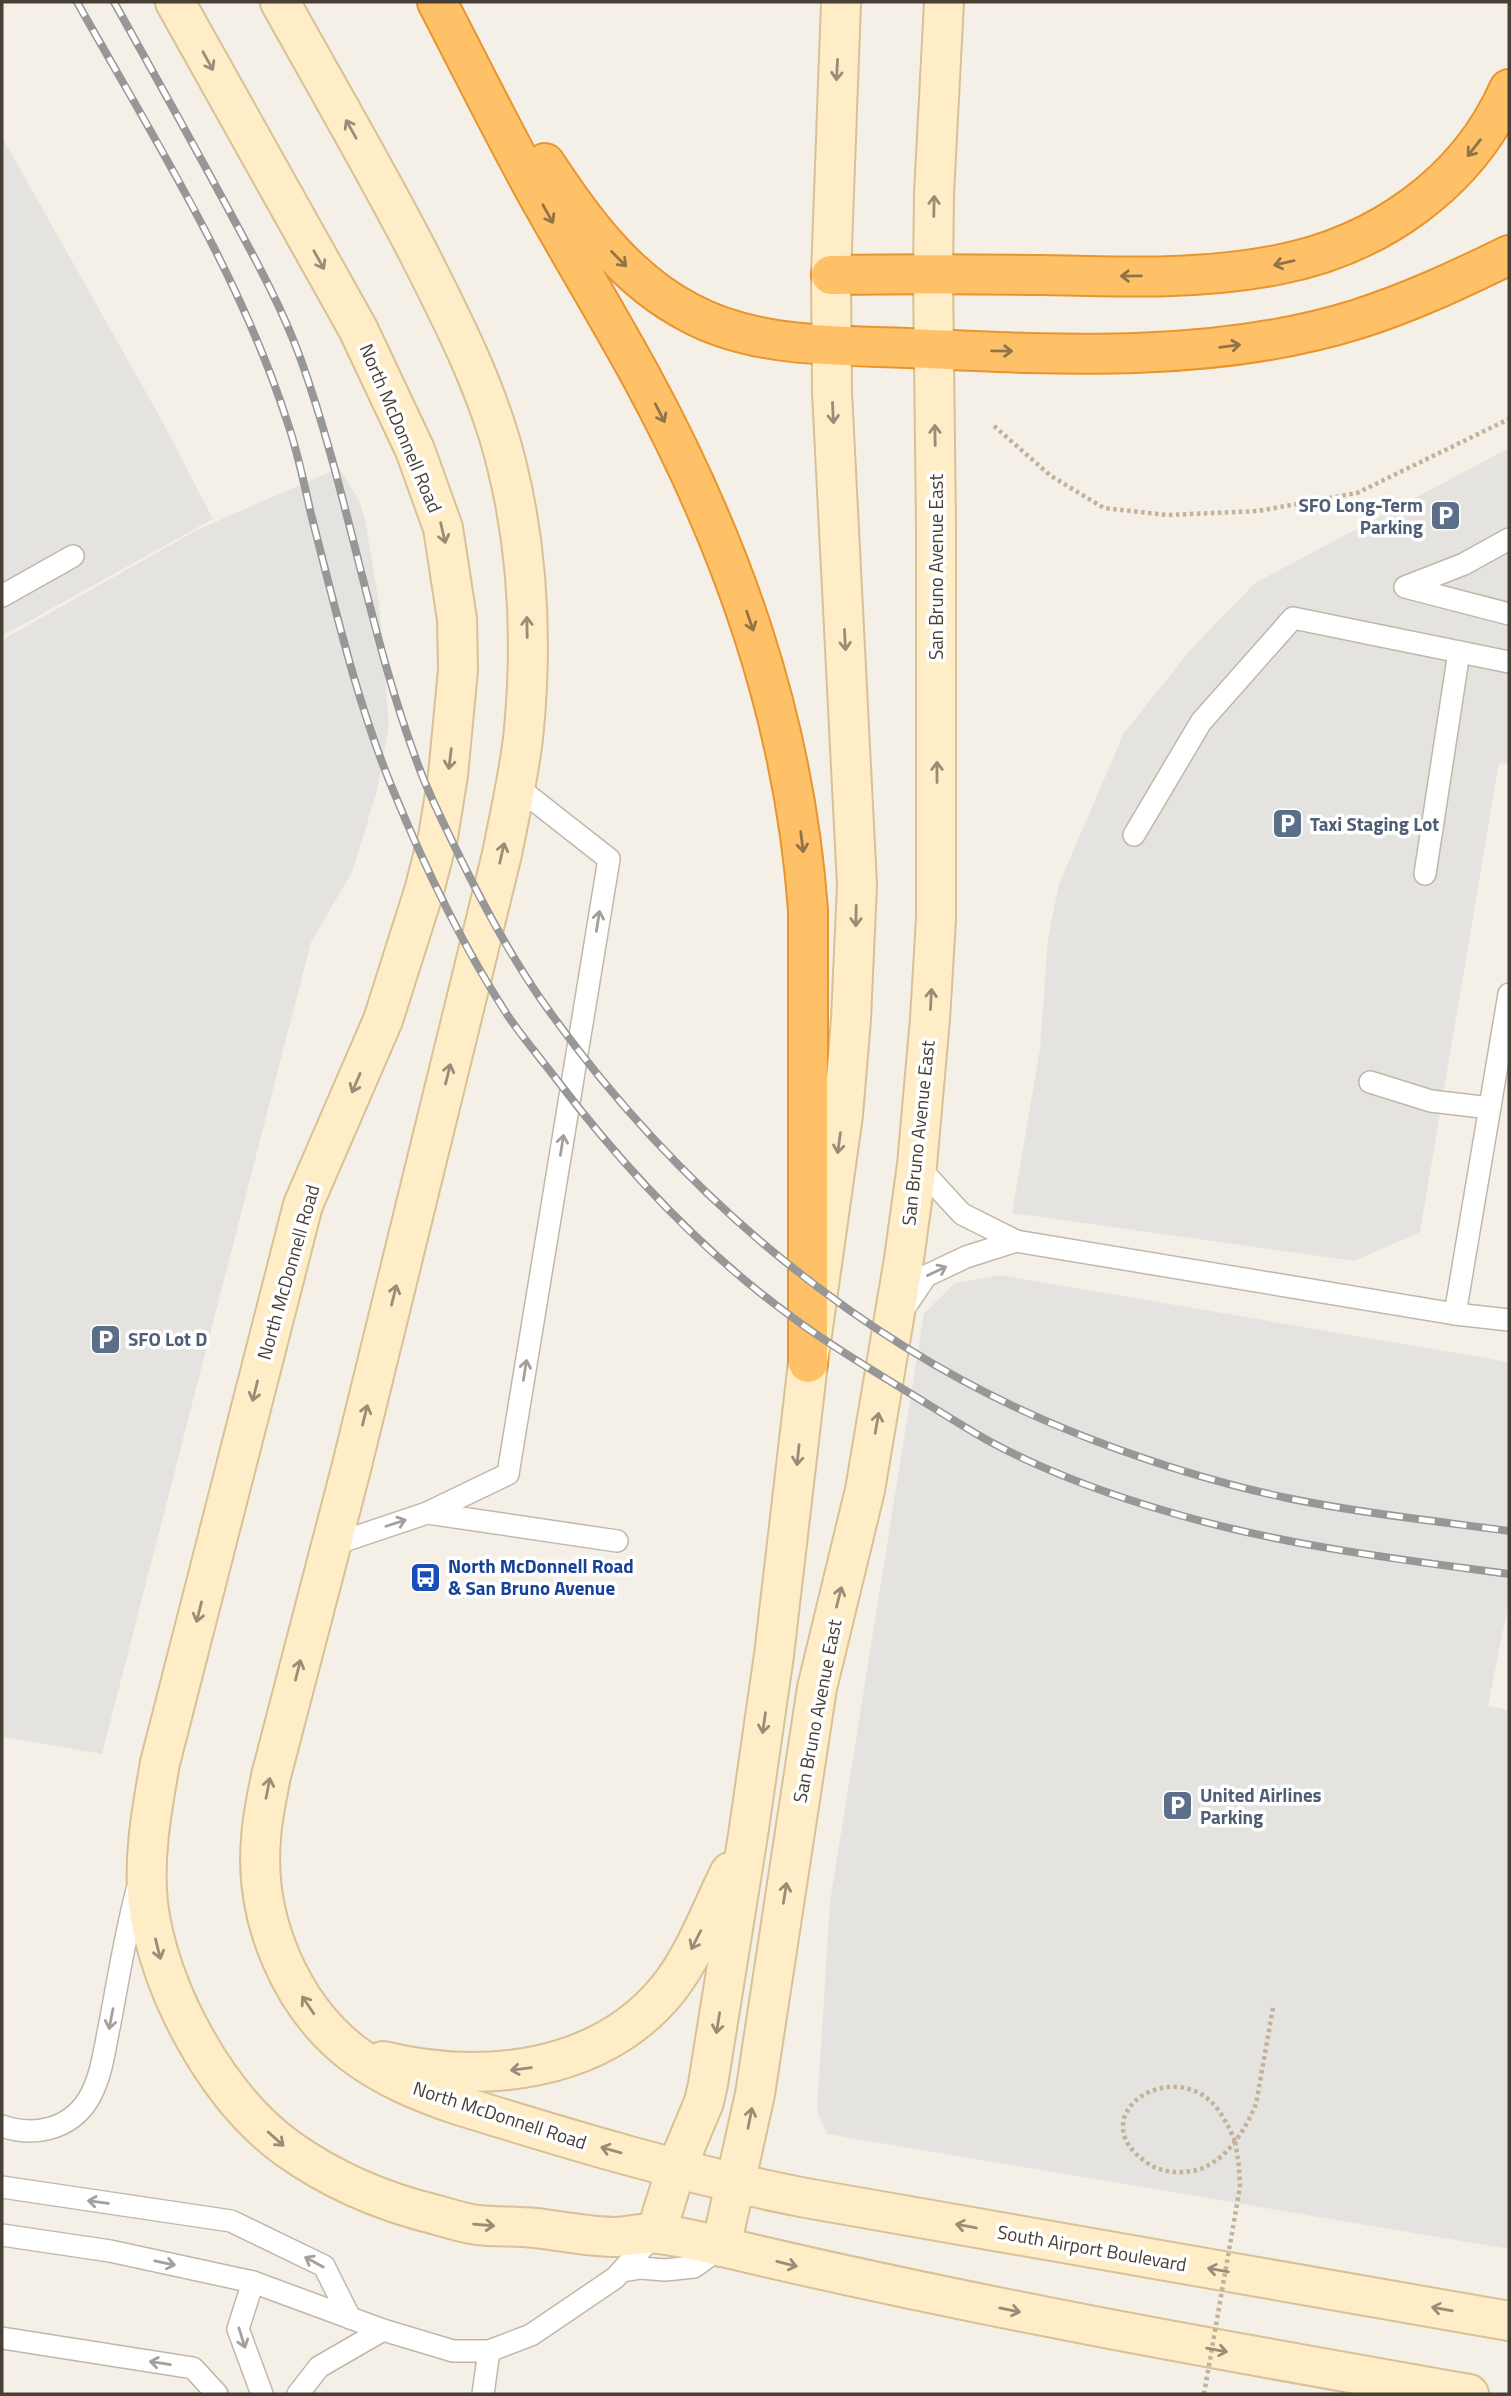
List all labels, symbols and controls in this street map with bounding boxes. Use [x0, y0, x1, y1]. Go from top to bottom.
one-way arrow [201, 51, 215, 71]
one-way arrow [830, 58, 843, 81]
one-way arrow [344, 119, 357, 140]
one-way arrow [1467, 138, 1482, 157]
one-way arrow [927, 194, 941, 217]
one-way arrow [541, 204, 555, 224]
one-way arrow [312, 249, 326, 269]
one-way arrow [610, 250, 627, 267]
one-way arrow [1273, 257, 1296, 270]
one-way arrow [1120, 269, 1143, 282]
street label: North McDonnell Road [353, 339, 450, 517]
one-way arrow [1218, 339, 1240, 352]
one-way arrow [991, 344, 1014, 358]
one-way arrow [827, 401, 840, 424]
one-way arrow [653, 402, 667, 422]
one-way arrow [928, 423, 941, 446]
street label: San Bruno Avenue East [921, 474, 950, 660]
place label: SFO Long-Term Parking [1298, 490, 1423, 541]
parking icon: SFO Long-Term Parking [1429, 499, 1463, 533]
one-way arrow [437, 521, 451, 544]
one-way arrow [744, 610, 757, 632]
one-way arrow [520, 616, 534, 639]
one-way arrow [839, 628, 852, 651]
one-way arrow [443, 747, 456, 770]
one-way arrow [930, 761, 944, 784]
parking icon: Taxi Staging Lot [1270, 807, 1304, 841]
place label: Taxi Staging Lot [1310, 809, 1439, 838]
one-way arrow [795, 830, 808, 853]
one-way arrow [496, 842, 509, 865]
one-way arrow [849, 905, 863, 928]
one-way arrow [592, 910, 605, 933]
one-way arrow [925, 988, 938, 1011]
street label: San Bruno Avenue East [893, 1039, 942, 1227]
one-way arrow [442, 1063, 455, 1086]
one-way arrow [348, 1072, 361, 1093]
one-way arrow [832, 1131, 845, 1154]
one-way arrow [556, 1134, 569, 1157]
street label: North McDonnell Road [249, 1181, 326, 1363]
one-way arrow [926, 1263, 947, 1277]
one-way arrow [388, 1284, 401, 1307]
parking icon: SFO Lot D [88, 1322, 122, 1356]
place label: SFO Lot D [128, 1324, 207, 1353]
one-way arrow [519, 1359, 532, 1382]
one-way arrow [248, 1380, 261, 1402]
one-way arrow [359, 1404, 372, 1427]
one-way arrow [871, 1412, 884, 1435]
one-way arrow [791, 1443, 804, 1466]
one-way arrow [385, 1516, 407, 1528]
place label: North McDonnell Road & San Bruno Avenue [448, 1551, 634, 1602]
bus stop icon: North McDonnell Road & San Bruno Avenue [408, 1560, 442, 1594]
one-way arrow [833, 1586, 846, 1609]
one-way arrow [192, 1600, 205, 1623]
street label: San Bruno Avenue East [785, 1616, 849, 1805]
one-way arrow [292, 1660, 305, 1682]
one-way arrow [758, 1711, 771, 1734]
one-way arrow [262, 1777, 276, 1800]
place label: United Airlines Parking [1200, 1780, 1322, 1831]
parking icon: United Airlines Parking [1160, 1789, 1194, 1823]
one-way arrow [779, 1882, 792, 1905]
one-way arrow [689, 1929, 703, 1950]
one-way arrow [152, 1937, 165, 1960]
one-way arrow [301, 1996, 316, 2015]
one-way arrow [103, 2007, 117, 2030]
one-way arrow [711, 2011, 724, 2034]
one-way arrow [511, 2062, 533, 2075]
street label: North McDonnell Road [410, 2073, 591, 2156]
one-way arrow [743, 2107, 757, 2130]
one-way arrow [267, 2131, 285, 2147]
one-way arrow [600, 2142, 622, 2155]
one-way arrow [87, 2195, 110, 2208]
street label: South Airport Boulevard [995, 2217, 1189, 2278]
one-way arrow [472, 2219, 495, 2232]
one-way arrow [956, 2219, 978, 2232]
one-way arrow [305, 2255, 325, 2269]
one-way arrow [154, 2257, 176, 2270]
one-way arrow [775, 2257, 798, 2271]
one-way arrow [1207, 2263, 1230, 2276]
one-way arrow [1431, 2302, 1454, 2315]
one-way arrow [998, 2303, 1021, 2317]
one-way arrow [236, 2327, 249, 2349]
one-way arrow [1205, 2344, 1228, 2357]
one-way arrow [150, 2356, 172, 2369]

